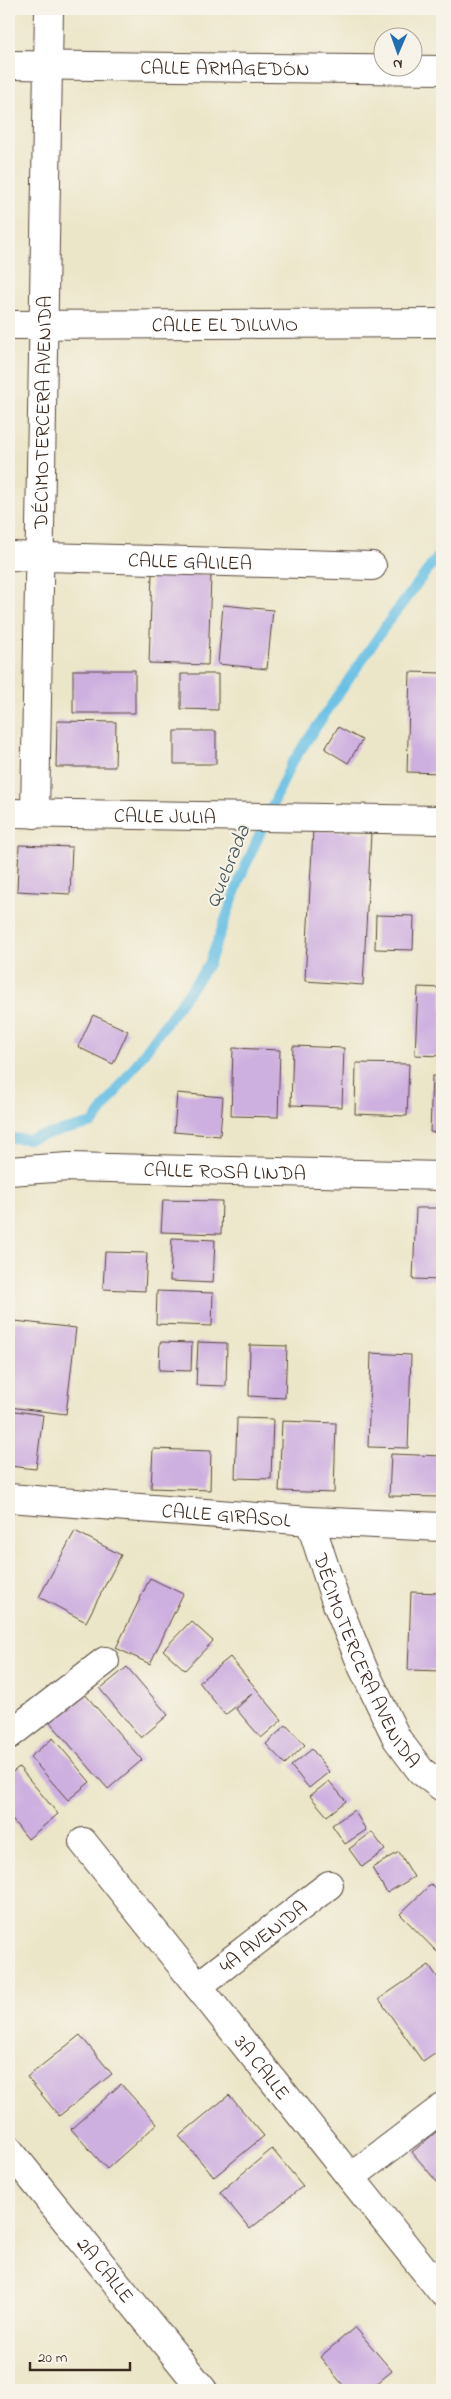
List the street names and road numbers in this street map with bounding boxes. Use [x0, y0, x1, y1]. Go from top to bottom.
street label: CALLE ARMAGEDÓN [140, 55, 310, 85]
street label: DÉCIMOTERCERA AVENIDA [28, 295, 61, 530]
street label: CALLE EL DILUVIO [152, 312, 298, 341]
street label: CALLE GALILEA [127, 547, 252, 580]
street label: CALLE JULIA [114, 803, 216, 833]
street label: CALLE ROSA LINDA [143, 1157, 306, 1190]
street label: CALLE GIRASOL [161, 1498, 292, 1537]
street label: DÉCIMOTERCERA AVENIDA [304, 1549, 426, 1775]
street label: 4A AVENIDA [214, 1894, 315, 1981]
street label: 3A CALLE [226, 2030, 296, 2107]
street label: 2A CALLE [68, 2232, 140, 2311]

